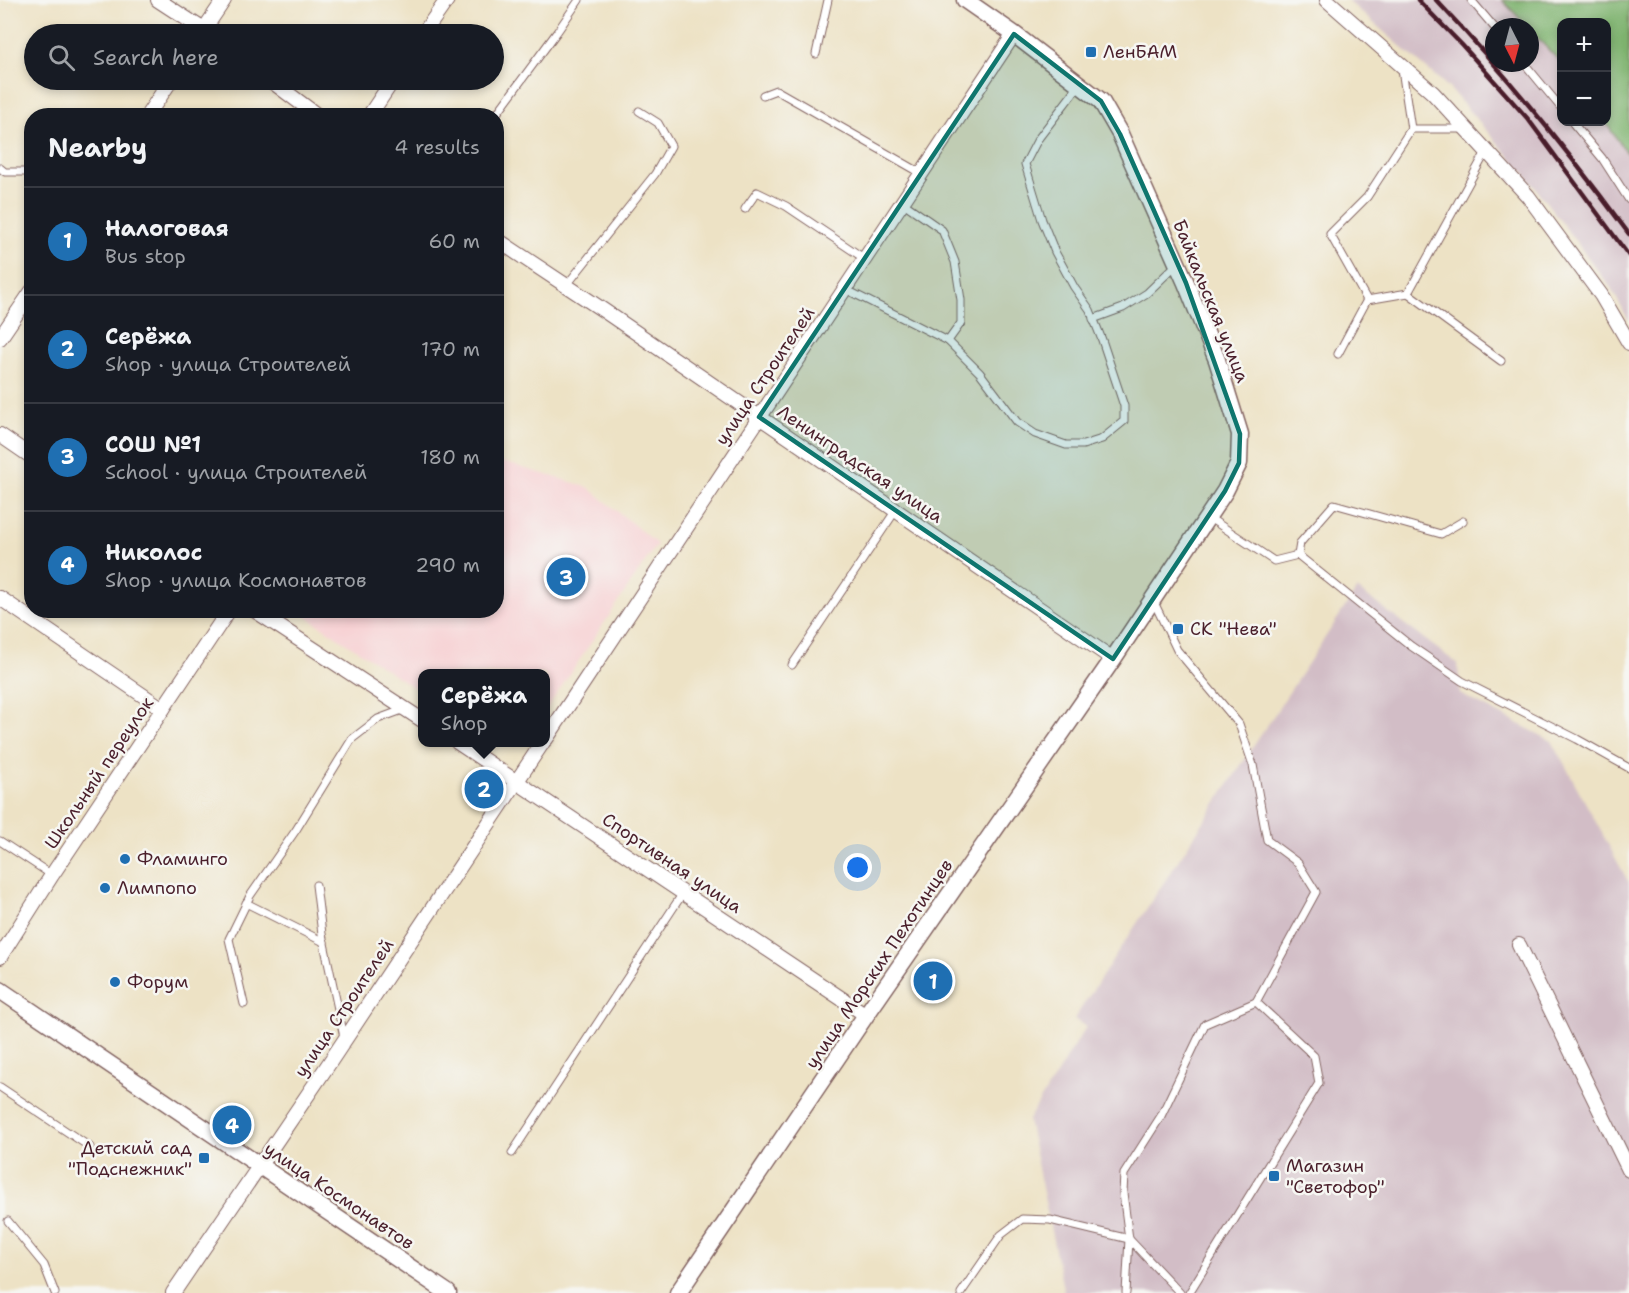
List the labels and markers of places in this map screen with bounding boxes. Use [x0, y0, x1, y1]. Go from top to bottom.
place label: ЛенБАМ [1103, 40, 1177, 64]
marker: ЛенБАМ [1084, 45, 1098, 59]
pin: 3 [546, 554, 586, 600]
place label: СК "Нева" [1190, 617, 1277, 641]
marker: СК "Нева" [1171, 622, 1185, 636]
pin: 2 [464, 766, 504, 812]
place label: Фламинго [137, 847, 228, 871]
marker: Фламинго [118, 852, 132, 866]
place label: Лимпопо [117, 876, 197, 900]
marker: Лимпопо [98, 881, 112, 895]
pin: 1 [914, 958, 952, 1004]
place label: Форум [127, 970, 188, 994]
marker: Форум [108, 975, 122, 989]
pin: 4 [212, 1102, 252, 1148]
place label: Детский сад "Подснежник" [68, 1136, 193, 1181]
marker: Детский сад "Подснежник" [197, 1151, 211, 1165]
place label: Магазин "Светофор" [1286, 1154, 1385, 1199]
marker: Магазин "Светофор" [1267, 1169, 1281, 1183]

